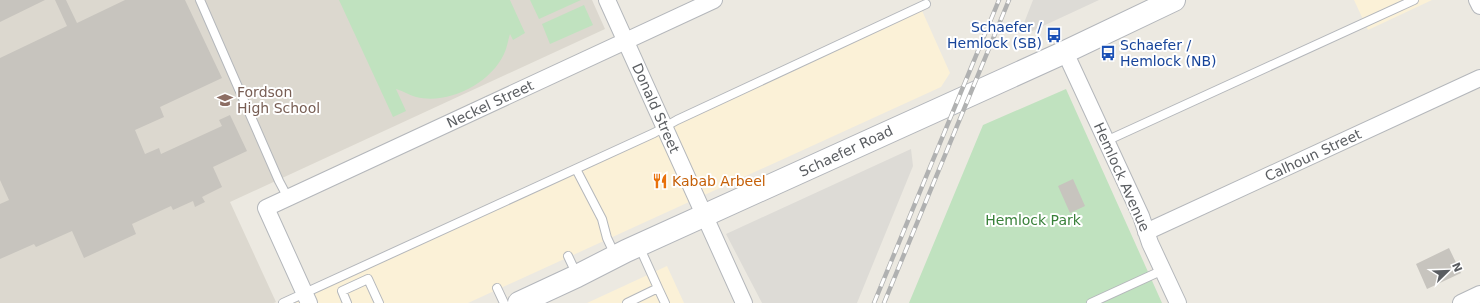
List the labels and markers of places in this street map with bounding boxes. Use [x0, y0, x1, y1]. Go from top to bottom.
place label: Schaefer / Hemlock (SB) [947, 19, 1042, 51]
bus stop icon: Schaefer / Hemlock (SB) [1045, 26, 1063, 44]
place label: Schaefer / Hemlock (NB) [1120, 37, 1217, 69]
bus stop icon: Schaefer / Hemlock (NB) [1099, 44, 1117, 62]
place label: Fordson High School [237, 84, 320, 116]
school or university icon: Fordson High School [216, 91, 234, 109]
restaurant icon: Kabab Arbeel [651, 172, 669, 190]
place label: Kabab Arbeel [672, 173, 766, 189]

